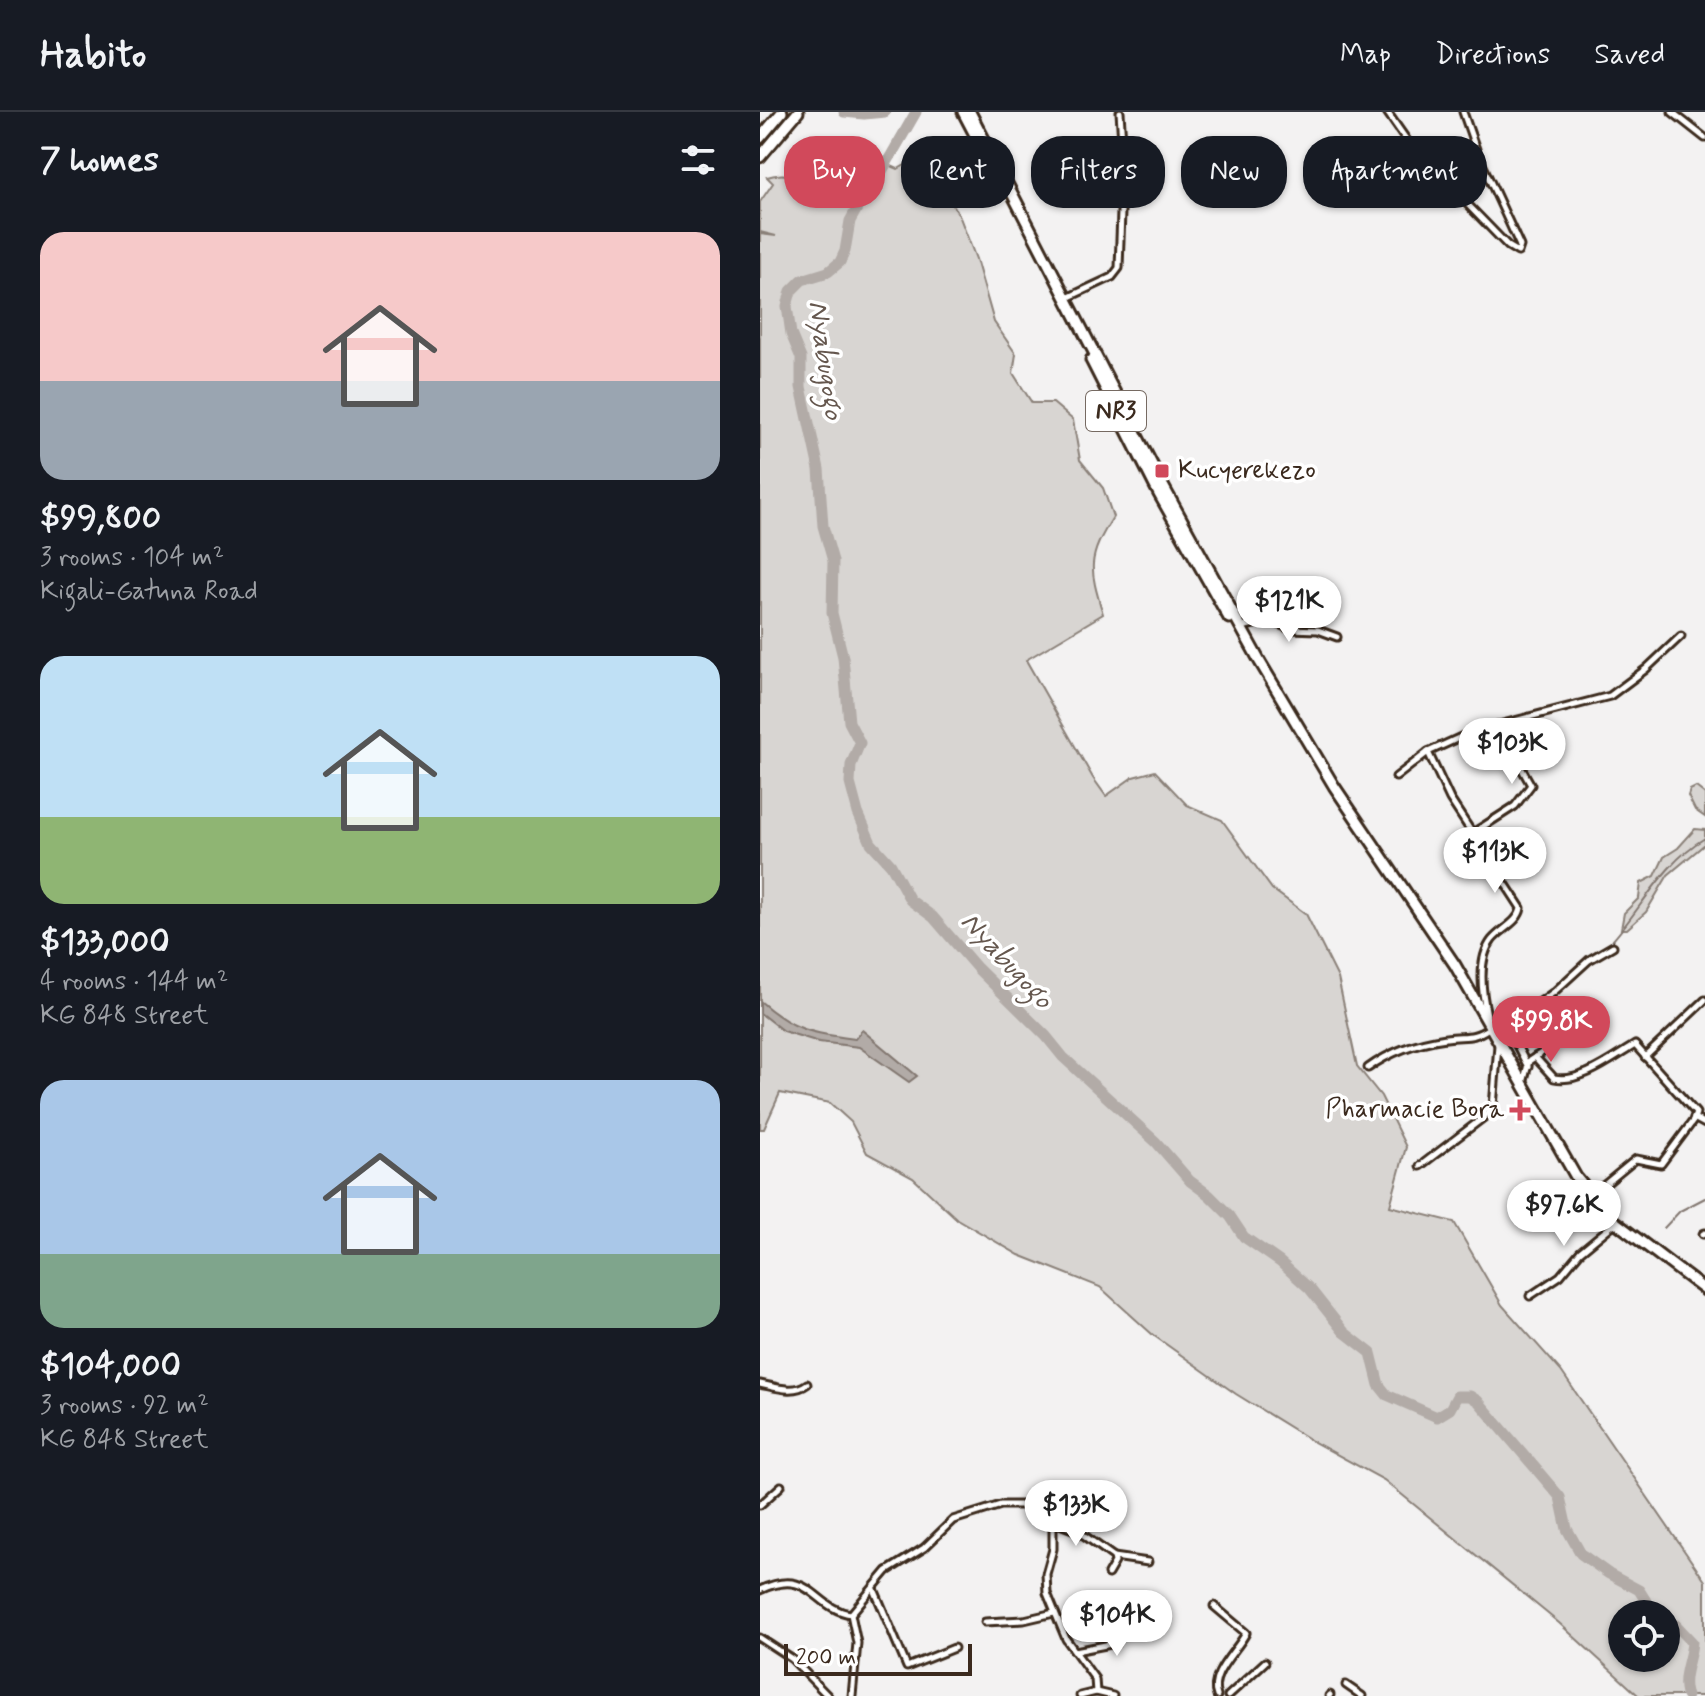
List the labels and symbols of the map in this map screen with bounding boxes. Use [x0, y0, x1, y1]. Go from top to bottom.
water label: Nyabugogo [795, 298, 852, 423]
road number: NR3 [1086, 391, 1146, 431]
place label: Kucyerekezo [1178, 454, 1316, 488]
marker: Kucyerekezo [1153, 462, 1171, 480]
pin: $121K [1233, 576, 1345, 644]
pin: $103K [1456, 718, 1568, 786]
pin: $113K [1439, 827, 1551, 895]
water label: Nyabugogo [949, 905, 1061, 1020]
pin: $99.8K [1486, 996, 1616, 1064]
place label: Pharmacie Bora [1326, 1093, 1504, 1127]
marker: Pharmacie Bora [1511, 1101, 1529, 1119]
pin: $97.6K [1499, 1180, 1629, 1248]
pin: $133K [1020, 1480, 1132, 1548]
pin: $104K [1061, 1590, 1173, 1658]
scale bar [784, 1640, 972, 1676]

